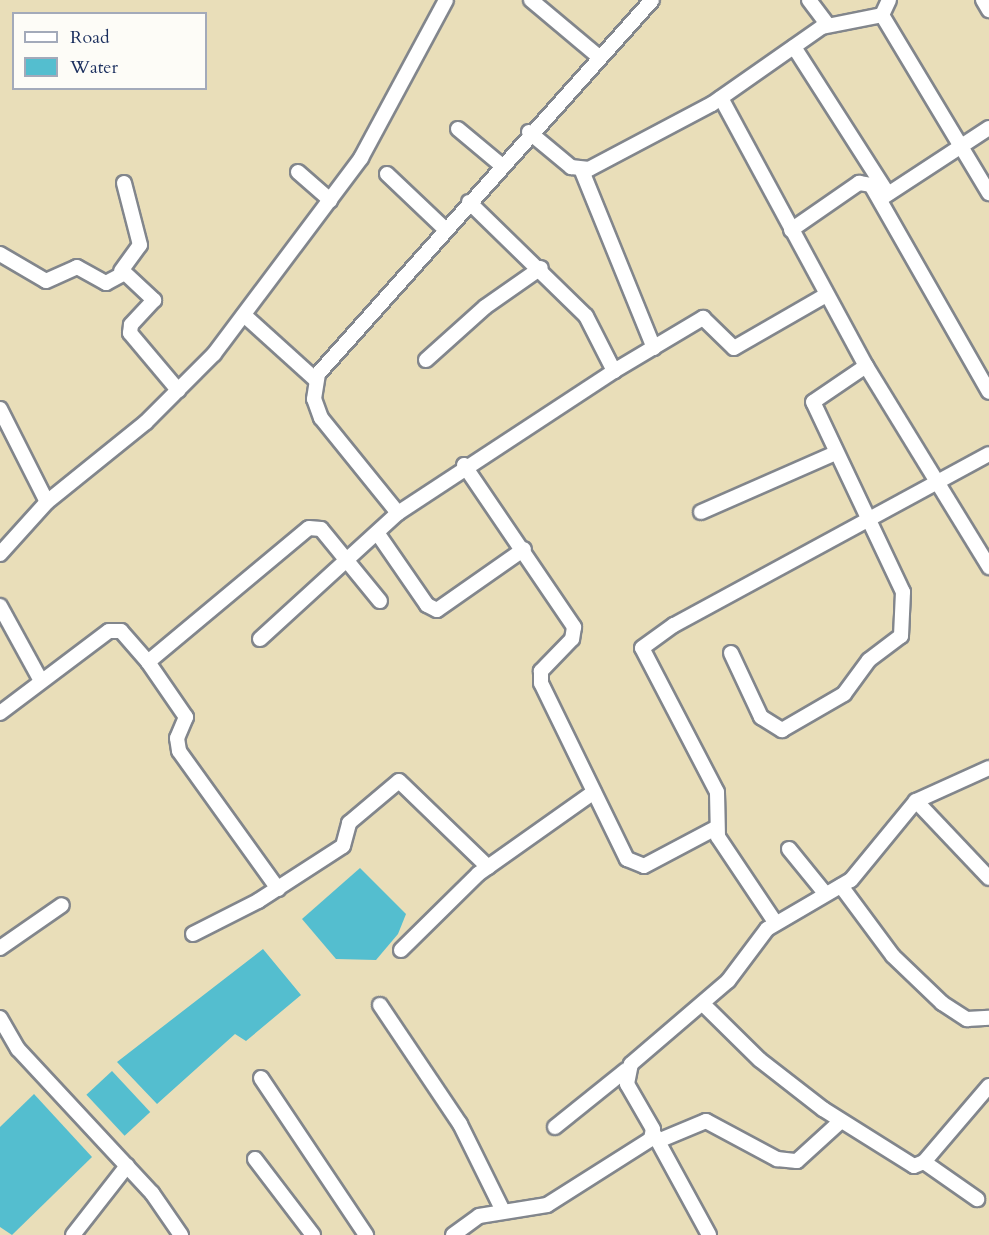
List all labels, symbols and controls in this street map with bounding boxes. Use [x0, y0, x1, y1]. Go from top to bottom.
legend [12, 12, 207, 90]
text: Road [70, 25, 110, 50]
text: Water [70, 55, 118, 80]

